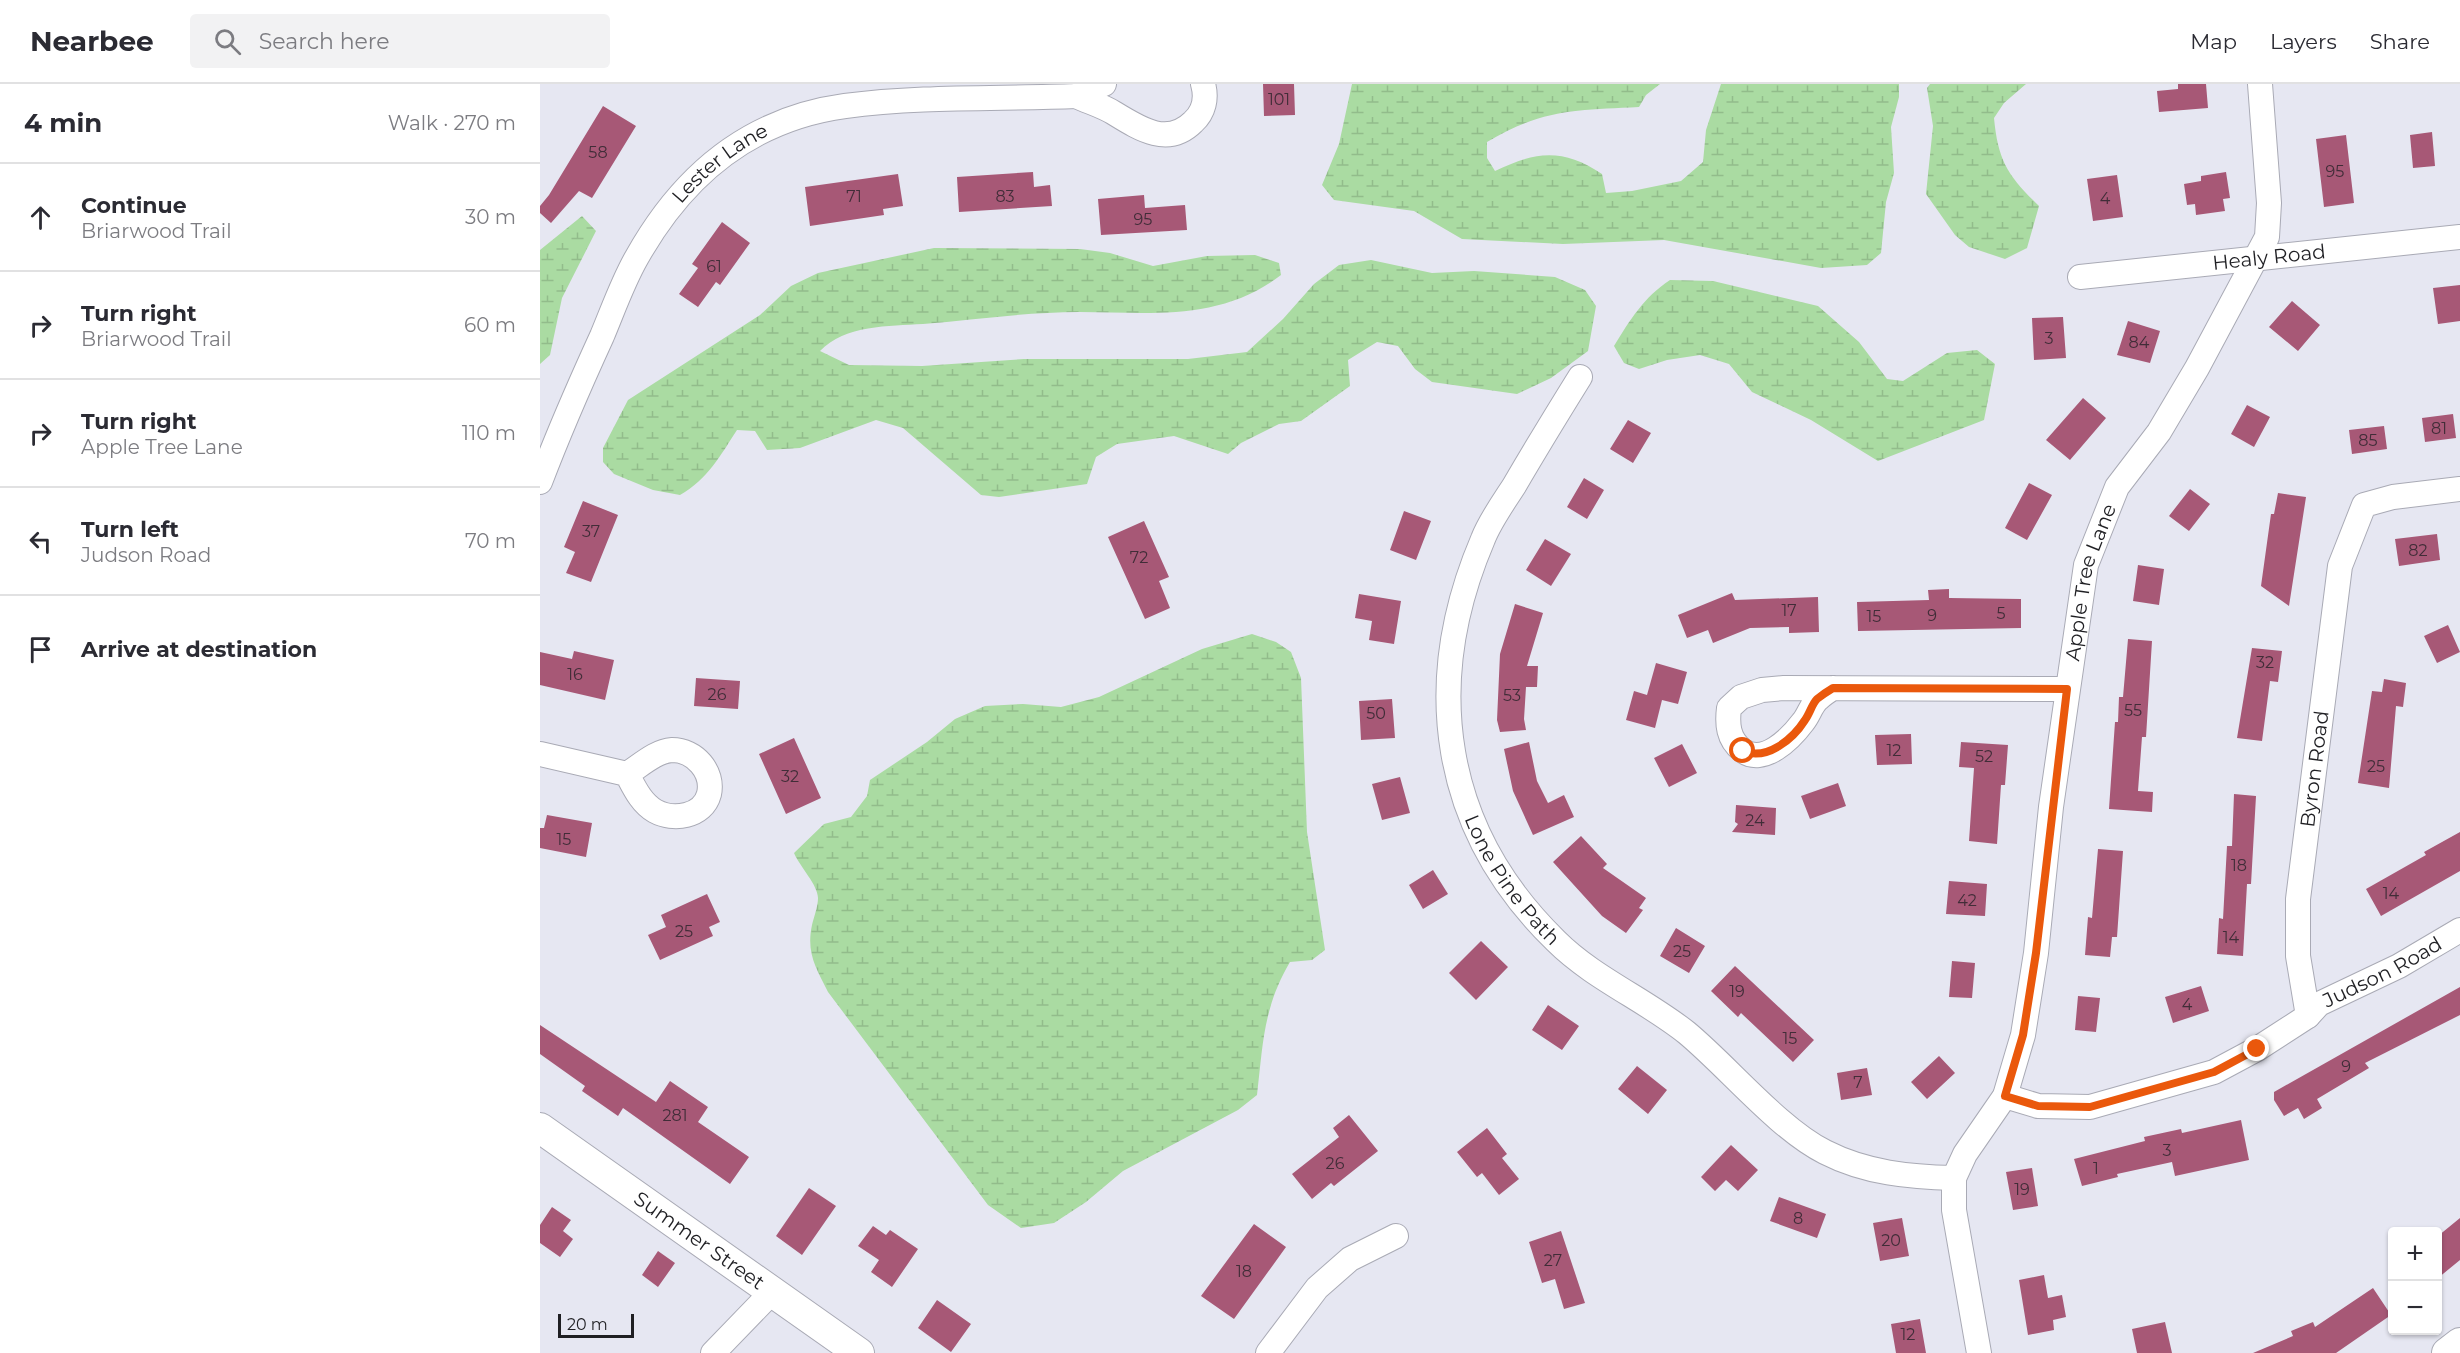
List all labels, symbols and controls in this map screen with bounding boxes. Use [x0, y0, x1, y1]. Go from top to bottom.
search box [190, 14, 610, 68]
text: Nearbee [30, 24, 154, 58]
icon: search [211, 25, 244, 58]
text: Search here [259, 28, 390, 55]
text: Map [2190, 29, 2237, 54]
text: Layers [2270, 29, 2337, 54]
text: Share [2370, 29, 2430, 54]
house number: 101 [1268, 90, 1290, 109]
text: 4 min [24, 107, 102, 139]
text: Walk · 270 m [388, 111, 516, 135]
street label: Lester Lane [667, 118, 772, 208]
house number: 58 [588, 143, 608, 162]
house number: 95 [2326, 162, 2344, 181]
house number: 71 [846, 187, 862, 206]
house number: 83 [995, 187, 1015, 206]
house number: 4 [2100, 189, 2111, 208]
text: Continue [81, 192, 187, 219]
icon: ahead [24, 201, 57, 234]
text: 30 m [465, 205, 516, 229]
house number: 95 [1134, 210, 1152, 229]
text: Briarwood Trail [81, 219, 232, 243]
street label: Healy Road [2211, 239, 2327, 275]
house number: 61 [706, 257, 722, 276]
text: Turn right [81, 300, 196, 327]
icon: right [24, 309, 57, 342]
text: 60 m [464, 313, 516, 337]
text: Briarwood Trail [81, 327, 232, 351]
house number: 3 [2044, 329, 2054, 348]
house number: 84 [2129, 333, 2150, 352]
text: Turn right [81, 408, 196, 435]
icon: right [24, 417, 57, 450]
house number: 81 [2431, 419, 2447, 438]
text: 110 m [462, 421, 516, 445]
house number: 85 [2358, 431, 2378, 450]
text: Apple Tree Lane [81, 435, 243, 459]
street label: Apple Tree Lane [2060, 500, 2121, 663]
text: Turn left [81, 516, 179, 543]
house number: 37 [582, 522, 600, 541]
icon: left [24, 525, 57, 558]
text: 70 m [465, 529, 516, 553]
house number: 82 [2408, 541, 2428, 560]
text: Judson Road [81, 543, 211, 567]
house number: 72 [1130, 548, 1148, 567]
house number: 17 [1781, 601, 1797, 620]
house number: 5 [1996, 604, 2006, 623]
house number: 9 [1927, 606, 1937, 625]
house number: 15 [1867, 607, 1881, 626]
icon: arrive [24, 633, 57, 666]
text: Arrive at destination [81, 636, 317, 663]
house number: 32 [2256, 653, 2274, 672]
house number: 16 [567, 665, 583, 684]
house number: 26 [708, 685, 727, 704]
house number: 53 [1503, 686, 1521, 705]
house number: 55 [2124, 701, 2142, 720]
house number: 50 [1366, 704, 1386, 723]
street label: Byron Road [2295, 709, 2334, 829]
route start [1729, 737, 1755, 763]
house number: 12 [1887, 741, 1901, 760]
house number: 52 [1975, 747, 1993, 766]
house number: 25 [2367, 757, 2385, 776]
house number: 32 [781, 767, 799, 786]
street label: Lone Pine Path [1460, 811, 1565, 950]
house number: 24 [1745, 811, 1765, 830]
house number: 15 [557, 830, 571, 849]
house number: 18 [2231, 856, 2247, 875]
house number: 14 [2383, 884, 2400, 903]
house number: 42 [1957, 891, 1977, 910]
house number: 25 [675, 922, 693, 941]
house number: 14 [2223, 928, 2240, 947]
street label: Judson Road [2318, 932, 2446, 1013]
house number: 25 [1673, 942, 1691, 961]
house number: 19 [1729, 982, 1745, 1001]
house number: 4 [2182, 995, 2193, 1014]
house number: 15 [1783, 1029, 1797, 1048]
route end [2243, 1035, 2269, 1061]
house number: 9 [2341, 1057, 2351, 1076]
house number: 7 [1853, 1073, 1863, 1092]
house number: 281 [662, 1106, 688, 1125]
house number: 3 [2162, 1141, 2172, 1160]
house number: 26 [1326, 1154, 1345, 1173]
house number: 1 [2093, 1159, 2099, 1178]
house number: 19 [2014, 1180, 2030, 1199]
street label: Summer Street [629, 1186, 769, 1295]
house number: 8 [1793, 1209, 1803, 1228]
map controls [2388, 1227, 2442, 1335]
button: + [2388, 1227, 2442, 1281]
house number: 20 [1881, 1231, 1901, 1250]
house number: 27 [1544, 1251, 1562, 1270]
house number: 18 [1236, 1262, 1252, 1281]
button: − [2388, 1281, 2442, 1335]
scale bar [558, 1311, 634, 1338]
text: 20 m [567, 1315, 608, 1334]
house number: 12 [1901, 1325, 1915, 1344]

